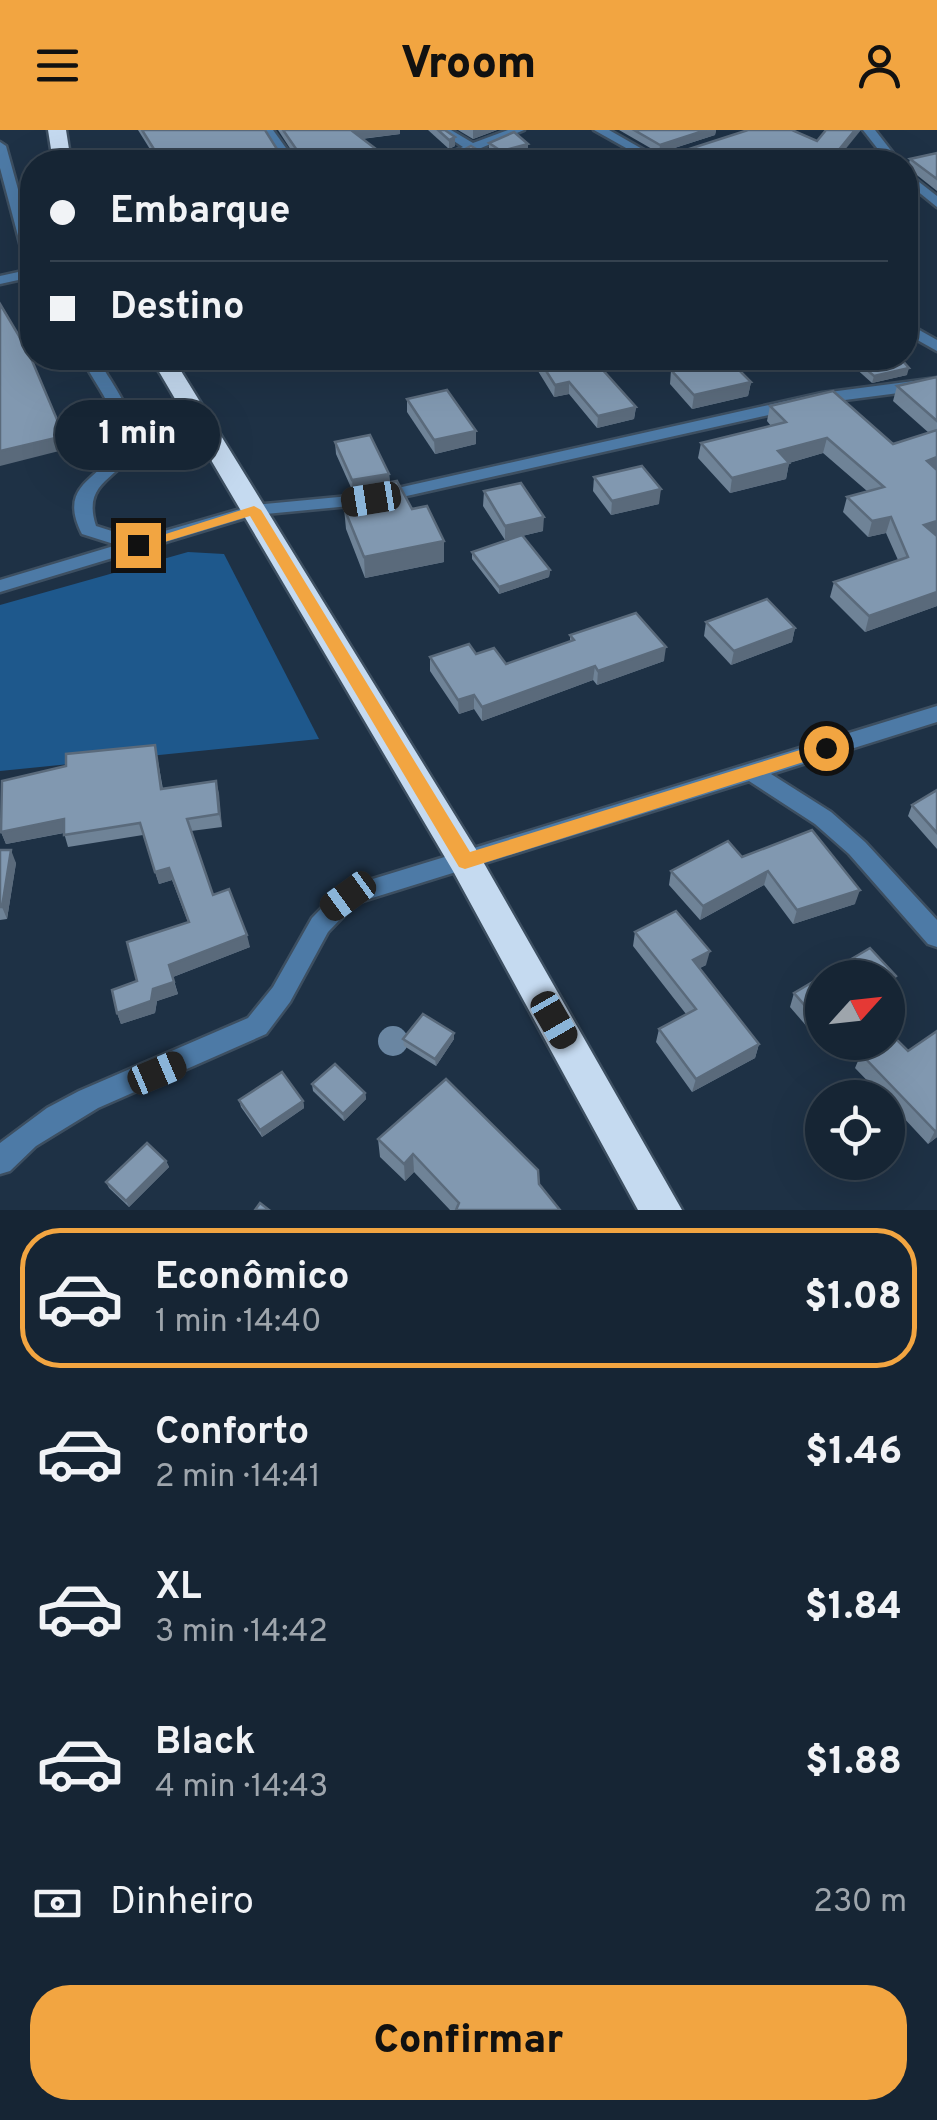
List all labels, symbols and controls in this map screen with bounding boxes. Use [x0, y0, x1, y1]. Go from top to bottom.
text: Vroom [401, 37, 536, 94]
icon: menu [30, 38, 85, 93]
icon: person [852, 38, 907, 93]
text: Embarque [110, 188, 290, 237]
text: Destino [110, 284, 245, 333]
callout: 1 min [56, 400, 220, 470]
text: 1 min [98, 415, 177, 455]
car [339, 479, 403, 519]
route end [116, 523, 161, 568]
route start [804, 726, 849, 771]
car [315, 866, 381, 926]
north arrow [805, 960, 905, 1060]
map controls [805, 960, 905, 1180]
car [526, 987, 582, 1053]
car [124, 1047, 190, 1099]
button: locate [805, 1080, 905, 1180]
icon: car [35, 1253, 125, 1343]
text: Econômico [155, 1254, 350, 1303]
text: $1.08 [804, 1274, 902, 1323]
text: 1 min · 14:40 [155, 1303, 322, 1343]
icon: car [35, 1408, 125, 1498]
text: Conforto [155, 1409, 309, 1458]
text: $1.46 [805, 1429, 902, 1478]
text: 2 min · 14:41 [155, 1458, 321, 1498]
icon: car [35, 1563, 125, 1653]
text: XL [155, 1564, 202, 1613]
text: $1.84 [805, 1584, 902, 1633]
text: 3 min · 14:42 [155, 1613, 328, 1653]
icon: car [35, 1718, 125, 1808]
text: Black [155, 1719, 255, 1768]
text: $1.88 [805, 1739, 902, 1788]
text: 4 min · 14:43 [155, 1768, 328, 1808]
icon: cash [30, 1876, 85, 1931]
text: Dinheiro [110, 1879, 254, 1928]
text: 230 m [813, 1883, 907, 1923]
button: Confirmar [30, 1985, 907, 2100]

